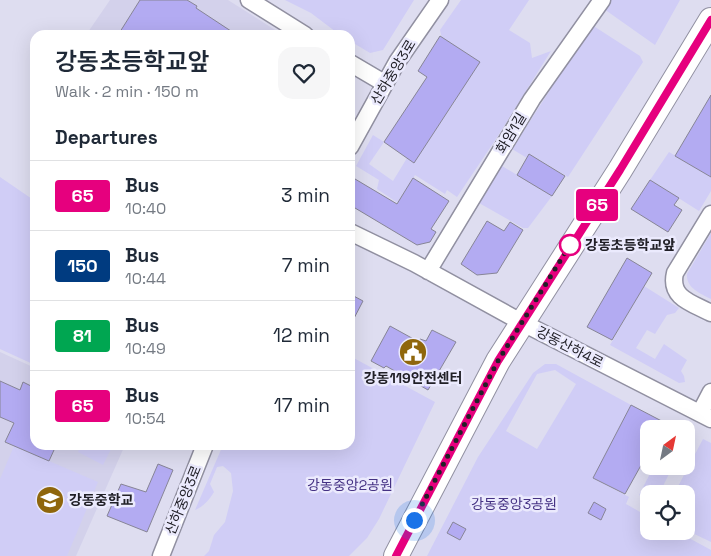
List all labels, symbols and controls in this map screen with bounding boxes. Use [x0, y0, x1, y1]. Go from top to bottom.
street label: 산하중앙3로 [367, 36, 420, 108]
text: 강동초등학교앞 [55, 46, 210, 77]
button: heart [278, 47, 330, 99]
text: Walk · 2 min · 150 m [55, 81, 199, 102]
street label: 화암1길 [492, 109, 530, 157]
text: Departures [55, 125, 158, 150]
text: Bus [125, 173, 159, 198]
text: 3 min [281, 183, 330, 208]
text: 65 [72, 184, 93, 207]
line badge: 65 [574, 189, 620, 221]
text: 65 [586, 193, 608, 216]
text: 10:40 [125, 198, 166, 219]
marker: 강동초등학교앞 [559, 234, 581, 256]
place label: 강동초등학교앞 [585, 236, 675, 254]
text: Bus [125, 243, 159, 268]
text: 7 min [282, 253, 330, 278]
text: 150 [67, 254, 98, 277]
text: 10:44 [125, 268, 166, 289]
text: Bus [125, 313, 159, 338]
street label: 강동산하4로 [533, 322, 607, 372]
text: 12 min [273, 323, 330, 348]
text: 81 [73, 324, 92, 347]
public building icon: 강동119안전센터 [398, 337, 428, 367]
text: 10:49 [125, 338, 166, 359]
place label: 강동119안전센터 [364, 369, 462, 387]
text: Bus [125, 383, 159, 408]
text: 17 min [274, 393, 330, 418]
text: 65 [72, 394, 93, 417]
text: 10:54 [125, 408, 166, 429]
north arrow [640, 420, 695, 475]
map controls [640, 420, 695, 540]
street label: 산하중앙3로 [161, 463, 205, 537]
park label: 강동중앙2공원 [307, 476, 393, 494]
school or university icon: 강동중학교 [35, 485, 65, 515]
button: locate [640, 485, 695, 540]
place label: 강동중학교 [69, 491, 134, 509]
park label: 강동중앙3공원 [471, 495, 557, 513]
your location [402, 508, 427, 533]

